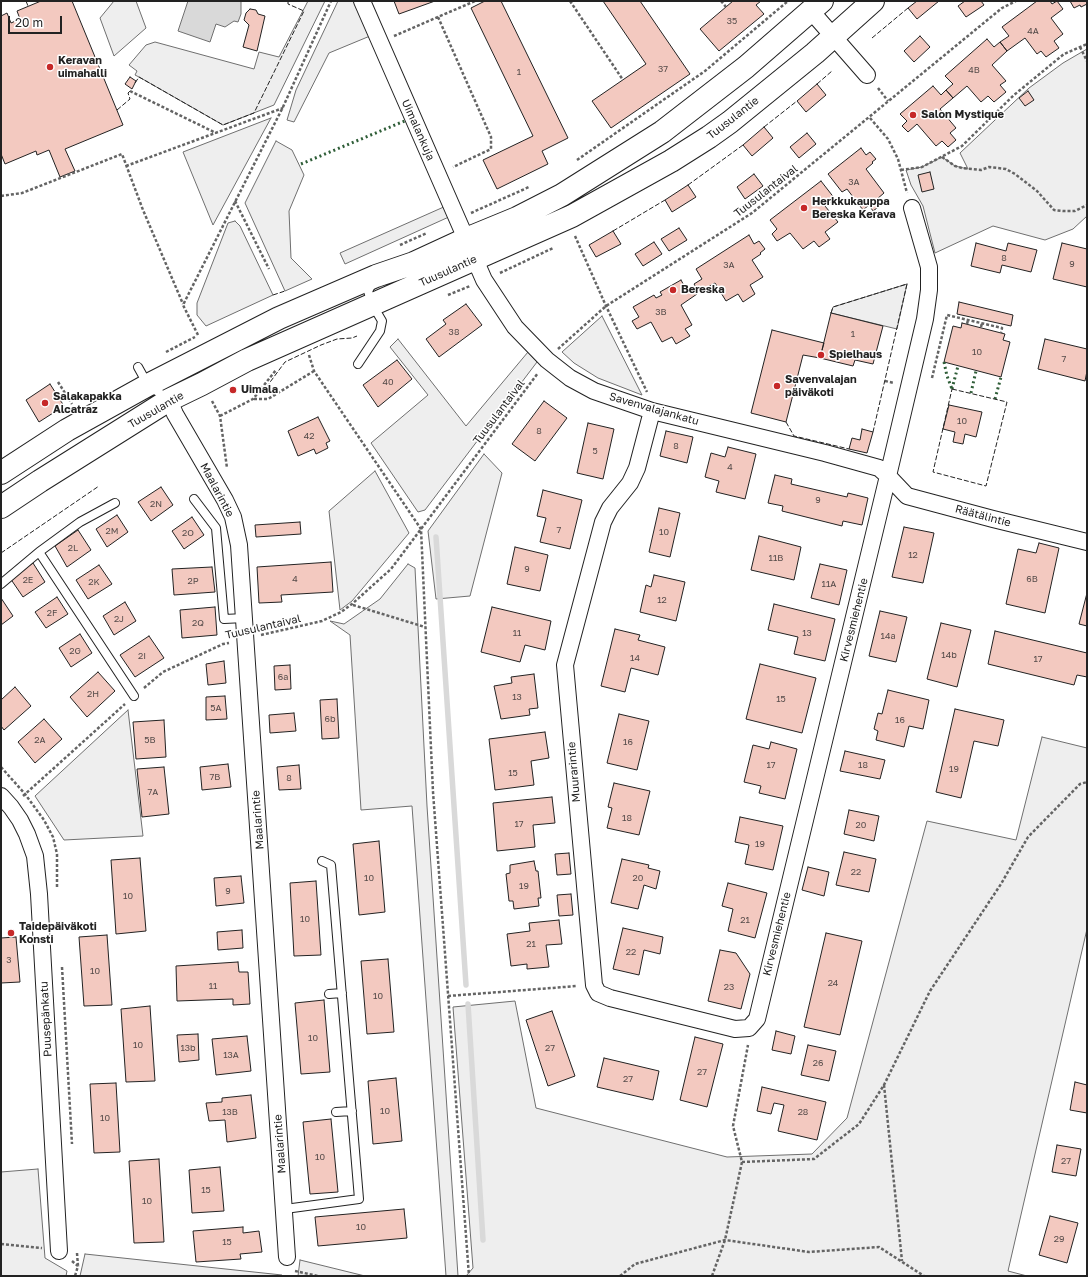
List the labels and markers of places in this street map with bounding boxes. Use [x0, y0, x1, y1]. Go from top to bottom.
place label: Keravan uimahalli [58, 54, 107, 80]
marker: Keravan uimahalli [45, 62, 55, 72]
place label: Salon Mystique [921, 108, 1004, 122]
marker: Salon Mystique [908, 110, 918, 120]
place label: Herkkukauppa Bereska Kerava [812, 195, 896, 221]
marker: Herkkukauppa Bereska Kerava [799, 203, 809, 213]
place label: Bereska [681, 283, 725, 297]
marker: Bereska [668, 285, 678, 295]
place label: Spielhaus [829, 348, 882, 362]
marker: Spielhaus [816, 350, 826, 360]
place label: Savenvalajan päiväkoti [785, 373, 857, 399]
marker: Savenvalajan päiväkoti [772, 381, 782, 391]
place label: Uimala [241, 383, 278, 397]
marker: Uimala [228, 385, 238, 395]
place label: Salakapakka Alcatraz [53, 390, 122, 416]
marker: Salakapakka Alcatraz [40, 398, 50, 408]
place label: Taidepäiväkoti Konsti [19, 920, 97, 946]
marker: Taidepäiväkoti Konsti [6, 928, 16, 938]

